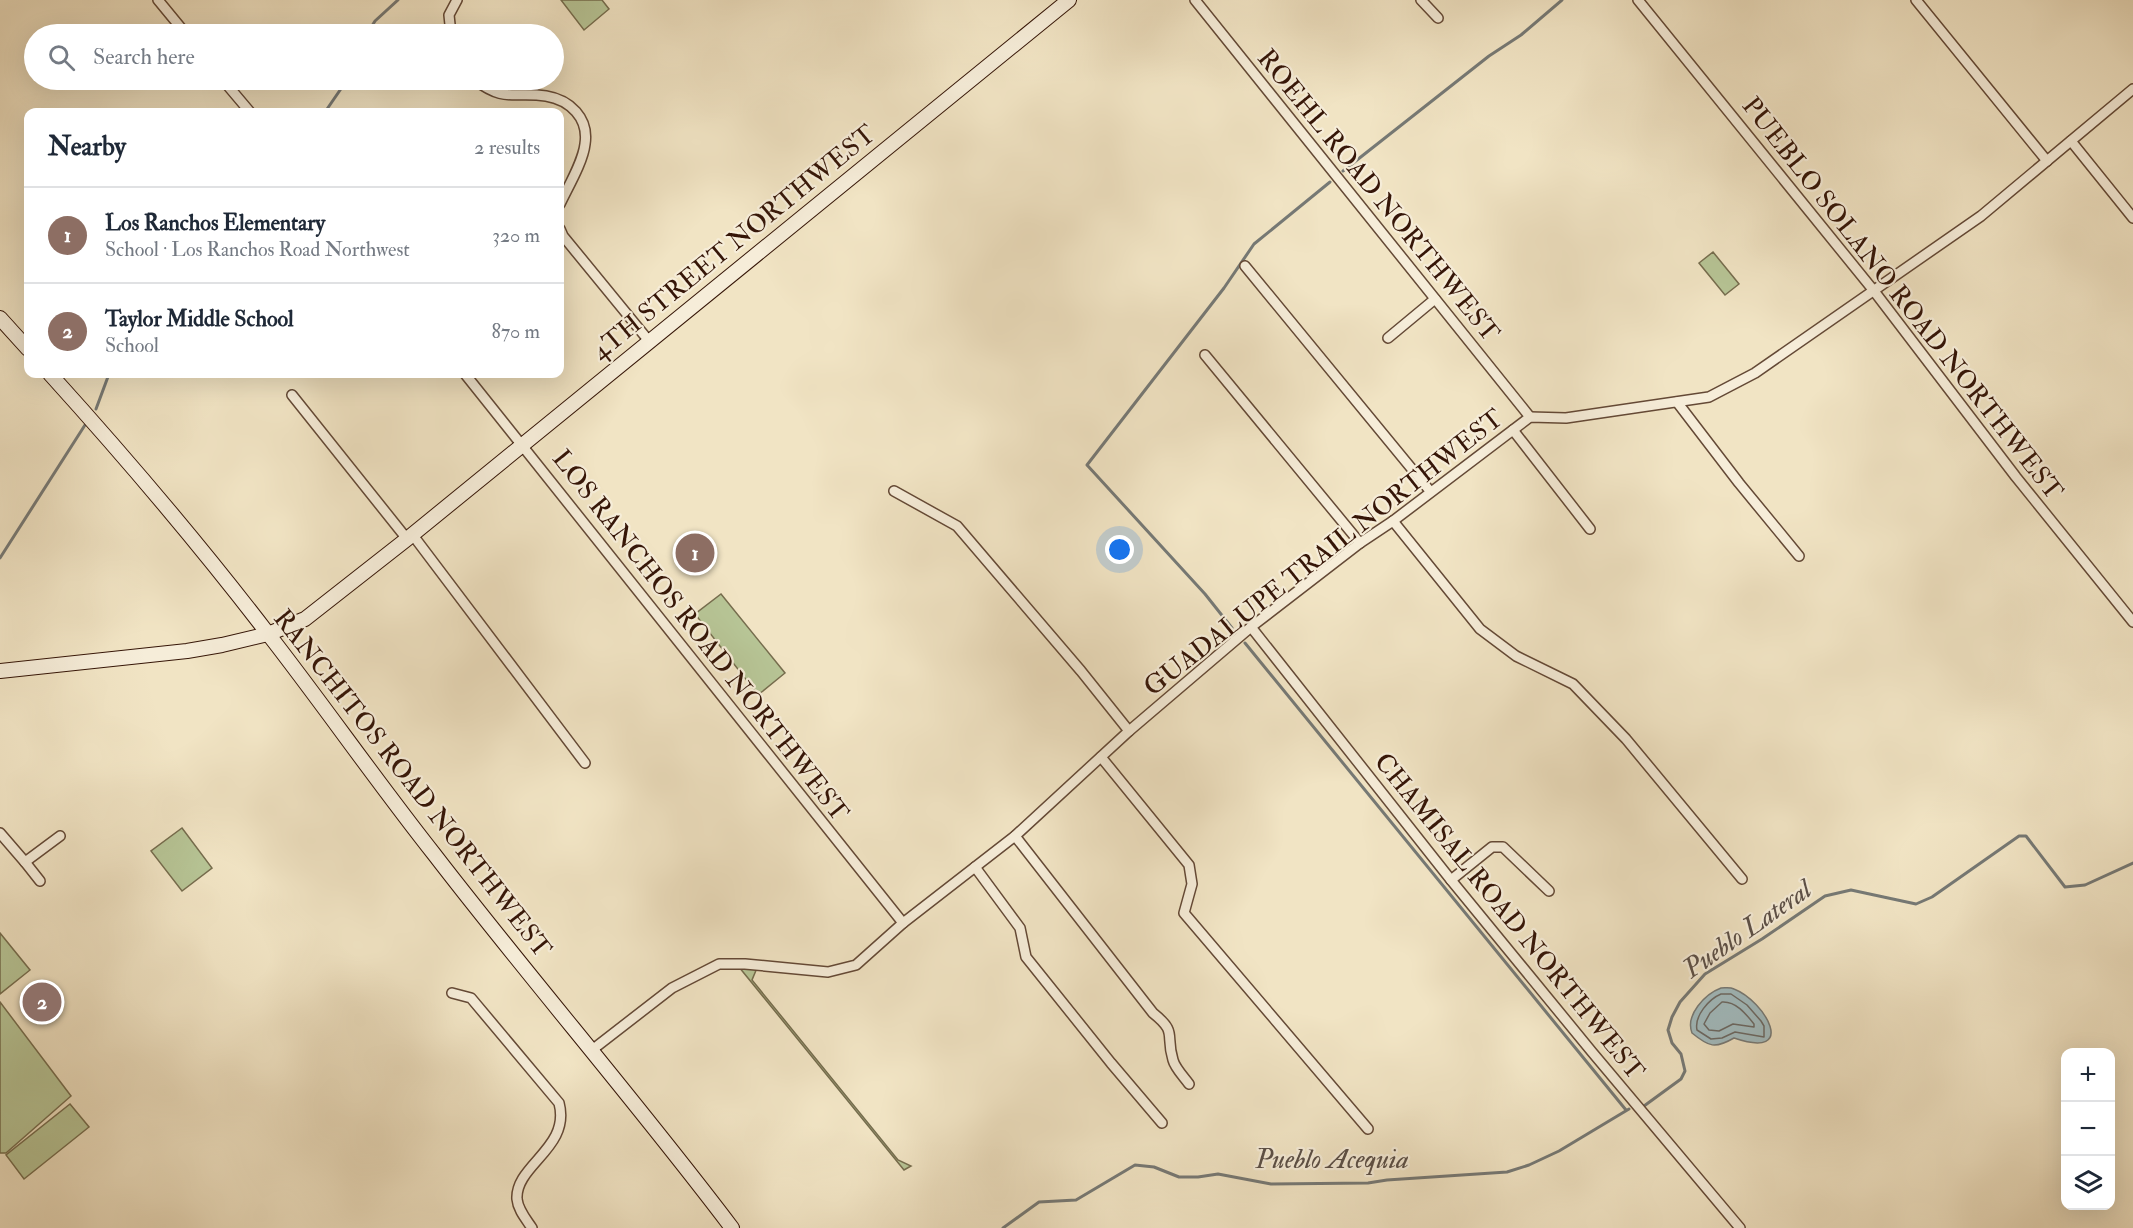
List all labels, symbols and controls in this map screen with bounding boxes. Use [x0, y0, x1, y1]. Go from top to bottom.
search box [24, 24, 564, 90]
icon: search [45, 41, 78, 74]
text: Search here [93, 43, 195, 71]
street label: ROEHL ROAD NORTHWEST [1250, 43, 1506, 348]
street label: PUEBLO SOLANO ROAD NORTHWEST [1735, 91, 2070, 506]
street label: 4TH STREET NORTHWEST [585, 118, 882, 367]
text: Nearby [48, 131, 126, 163]
text: 2 results [474, 135, 540, 160]
text: Los Ranchos Elementary [105, 209, 325, 237]
text: 1 [64, 223, 71, 248]
text: 320 m [492, 223, 540, 248]
text: School · Los Ranchos Road Northwest [105, 237, 410, 262]
text: Taylor Middle School [105, 305, 294, 333]
text: 2 [62, 319, 73, 344]
text: 870 m [492, 319, 540, 344]
text: School [105, 333, 159, 358]
street label: GUADALUPE TRAIL NORTHWEST [1138, 403, 1510, 703]
street label: LOS RANCHOS ROAD NORTHWEST [545, 443, 855, 828]
pin: 1 [676, 530, 714, 576]
your location [1105, 535, 1134, 564]
street label: RANCHITOS ROAD NORTHWEST [266, 603, 558, 964]
street label: CHAMISAL ROAD NORTHWEST [1367, 747, 1651, 1087]
water label: Pueblo Lateral [1676, 872, 1820, 986]
pin: 2 [22, 980, 62, 1024]
map controls [2061, 1048, 2115, 1210]
button: + [2061, 1048, 2115, 1102]
button: − [2061, 1102, 2115, 1156]
water label: Pueblo Acequia [1254, 1143, 1409, 1176]
button: layers [2061, 1156, 2115, 1210]

